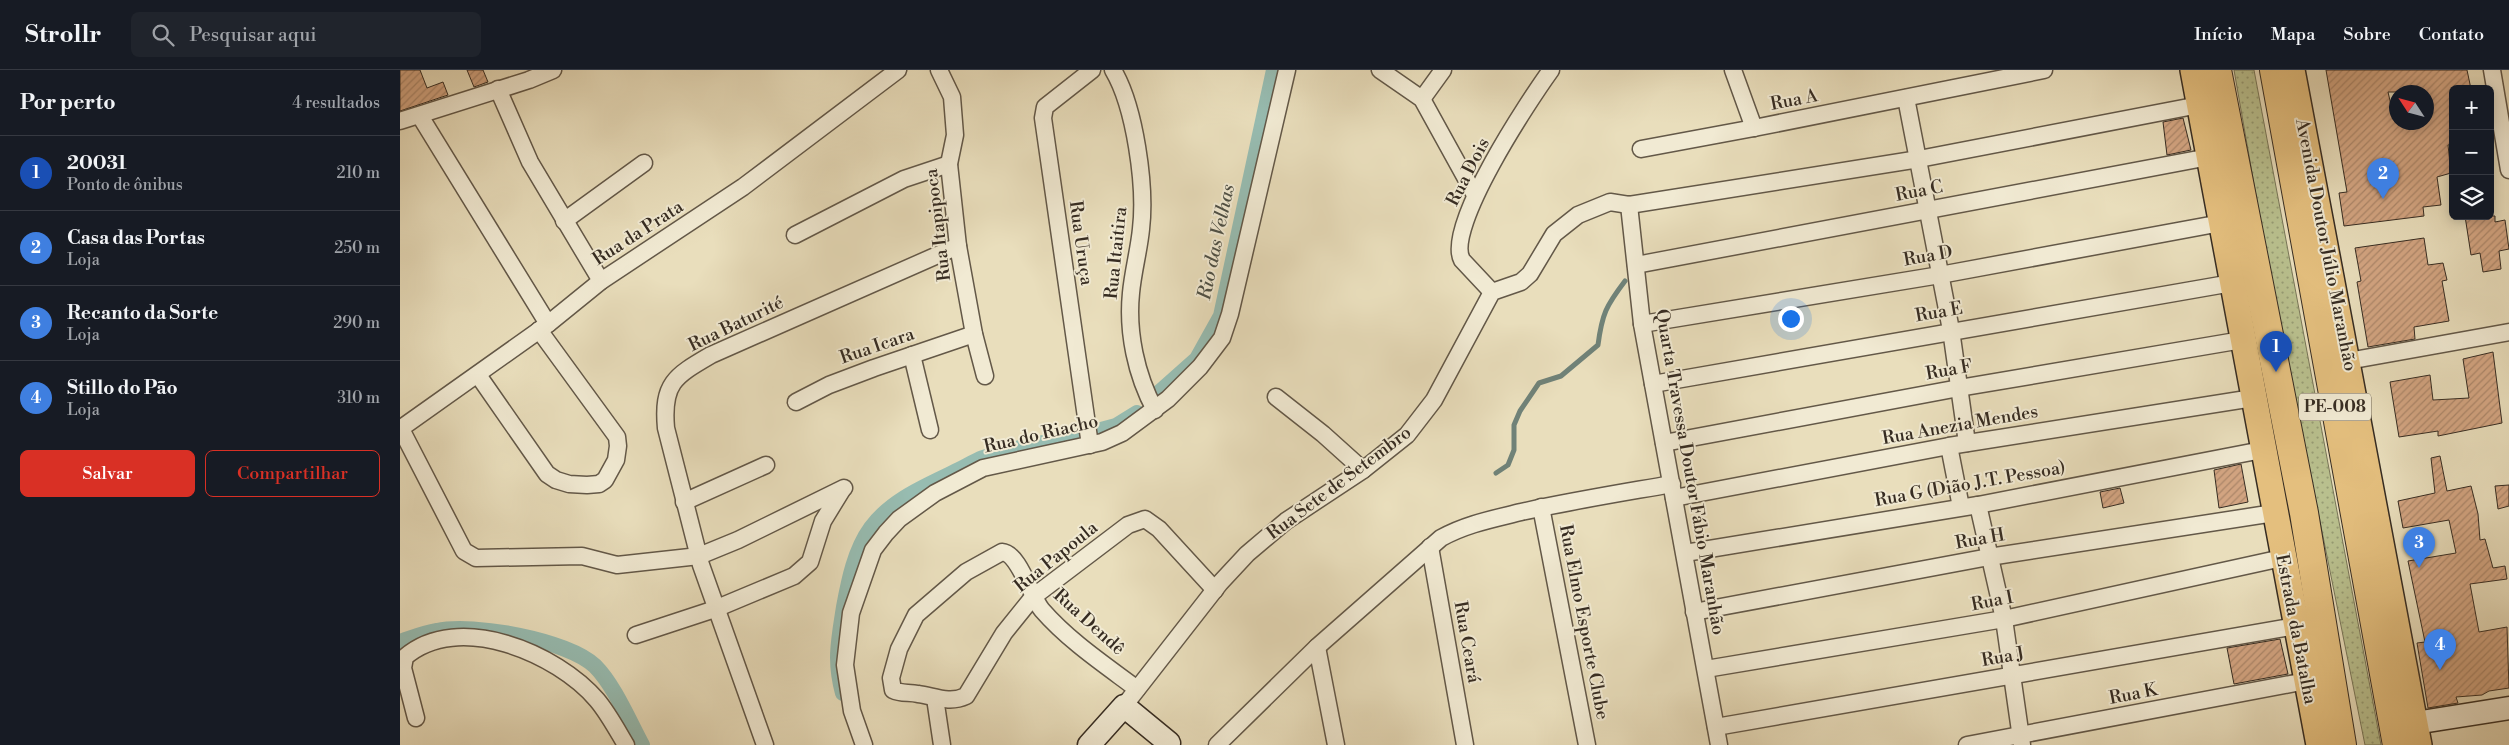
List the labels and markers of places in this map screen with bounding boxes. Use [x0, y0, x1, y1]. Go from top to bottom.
pin: 2 [2367, 158, 2399, 199]
pin: 1 [2260, 331, 2292, 372]
pin: 3 [2403, 527, 2435, 568]
pin: 4 [2424, 629, 2456, 670]

